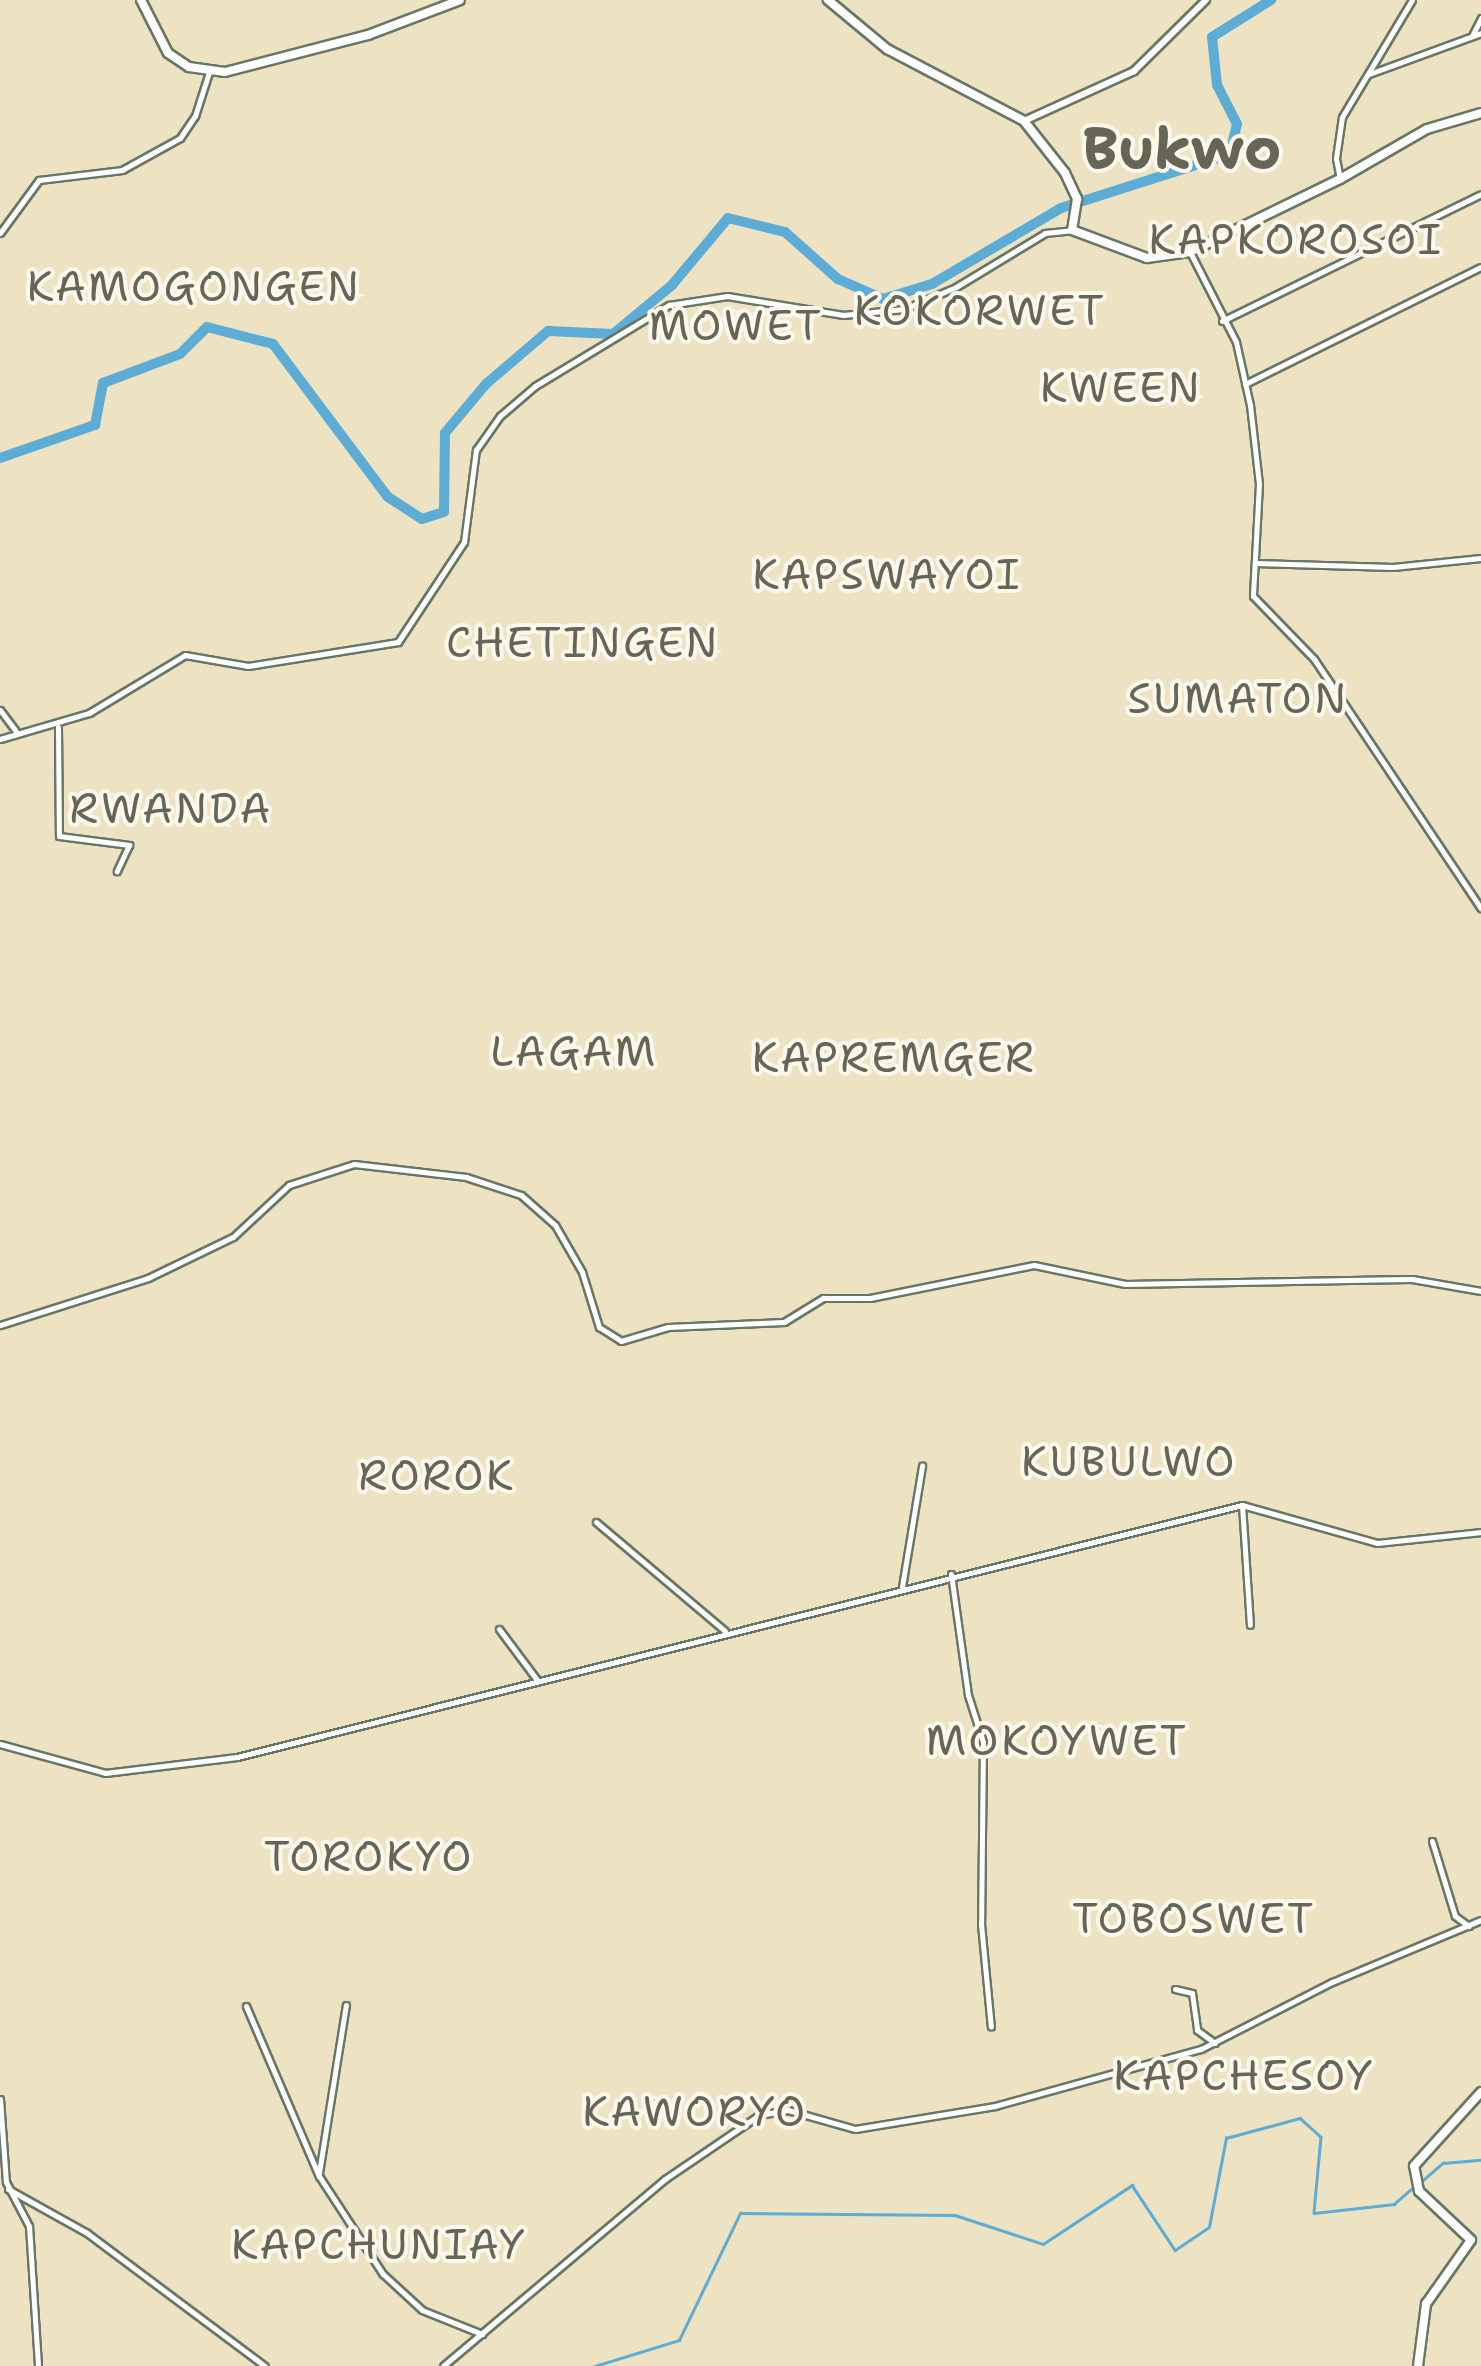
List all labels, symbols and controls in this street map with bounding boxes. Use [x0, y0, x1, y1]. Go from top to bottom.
district label: Bukwo [1083, 113, 1281, 183]
district label: KAPKOROSOI [1149, 214, 1443, 264]
district label: KAMOGONGEN [27, 261, 361, 311]
district label: KOKORWET [854, 285, 1106, 335]
district label: MOWET [649, 300, 823, 350]
district label: KWEEN [1040, 362, 1202, 412]
district label: KAPSWAYOI [752, 549, 1022, 599]
district label: CHETINGEN [446, 617, 720, 667]
district label: SUMATON [1128, 673, 1348, 723]
district label: RWANDA [69, 783, 273, 833]
district label: LAGAM [490, 1026, 658, 1076]
district label: KAPREMGER [752, 1032, 1036, 1082]
district label: KUBULWO [1021, 1436, 1237, 1486]
district label: ROROK [358, 1450, 516, 1500]
district label: MOKOYWET [926, 1715, 1188, 1765]
district label: TOROKYO [264, 1831, 474, 1881]
district label: TOBOSWET [1072, 1893, 1316, 1943]
district label: KAPCHESOY [1113, 2050, 1375, 2100]
district label: KAWORYO [582, 2086, 808, 2136]
district label: KAPCHUNIAY [231, 2219, 527, 2269]

